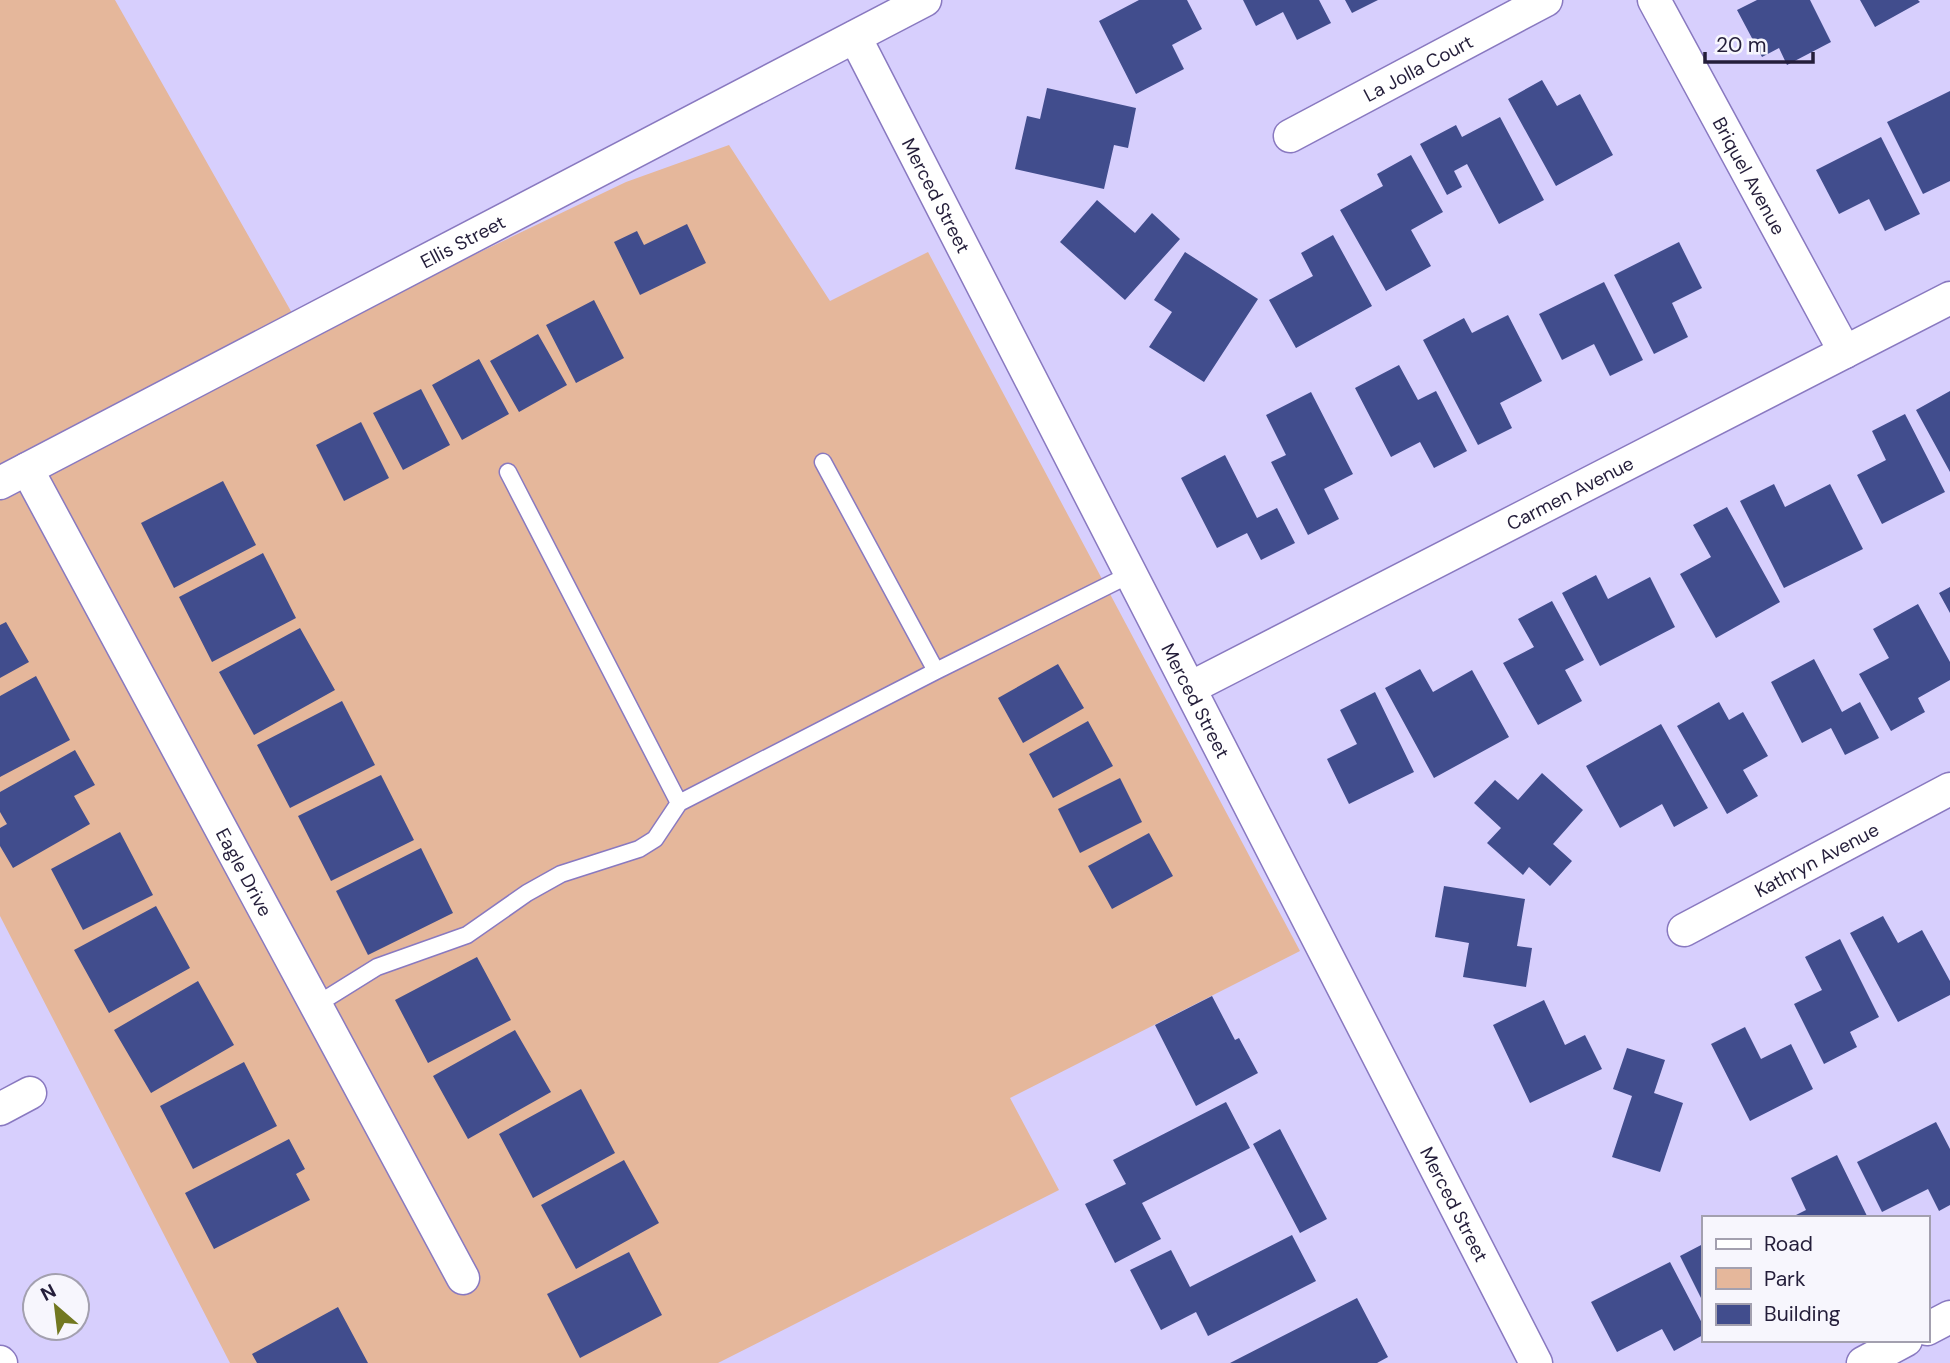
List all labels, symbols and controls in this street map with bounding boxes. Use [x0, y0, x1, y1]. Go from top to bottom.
scale bar [1705, 21, 1814, 65]
street label: La Jolla Court [1359, 29, 1477, 107]
text: 20 m [1716, 31, 1767, 59]
street label: Briquel Avenue [1707, 112, 1792, 239]
street label: Merced Street [896, 134, 976, 257]
street label: Ellis Street [416, 209, 509, 274]
street label: Carmen Avenue [1502, 450, 1638, 536]
street label: Merced Street [1156, 639, 1236, 762]
street label: Kathryn Avenue [1750, 817, 1883, 903]
street label: Eagle Drive [210, 824, 278, 921]
street label: Merced Street [1414, 1142, 1494, 1266]
legend [1702, 1216, 1929, 1342]
text: Road [1764, 1230, 1813, 1258]
text: Park [1764, 1265, 1806, 1293]
north arrow [21, 1272, 91, 1342]
text: N [36, 1278, 60, 1307]
text: Building [1764, 1300, 1841, 1328]

